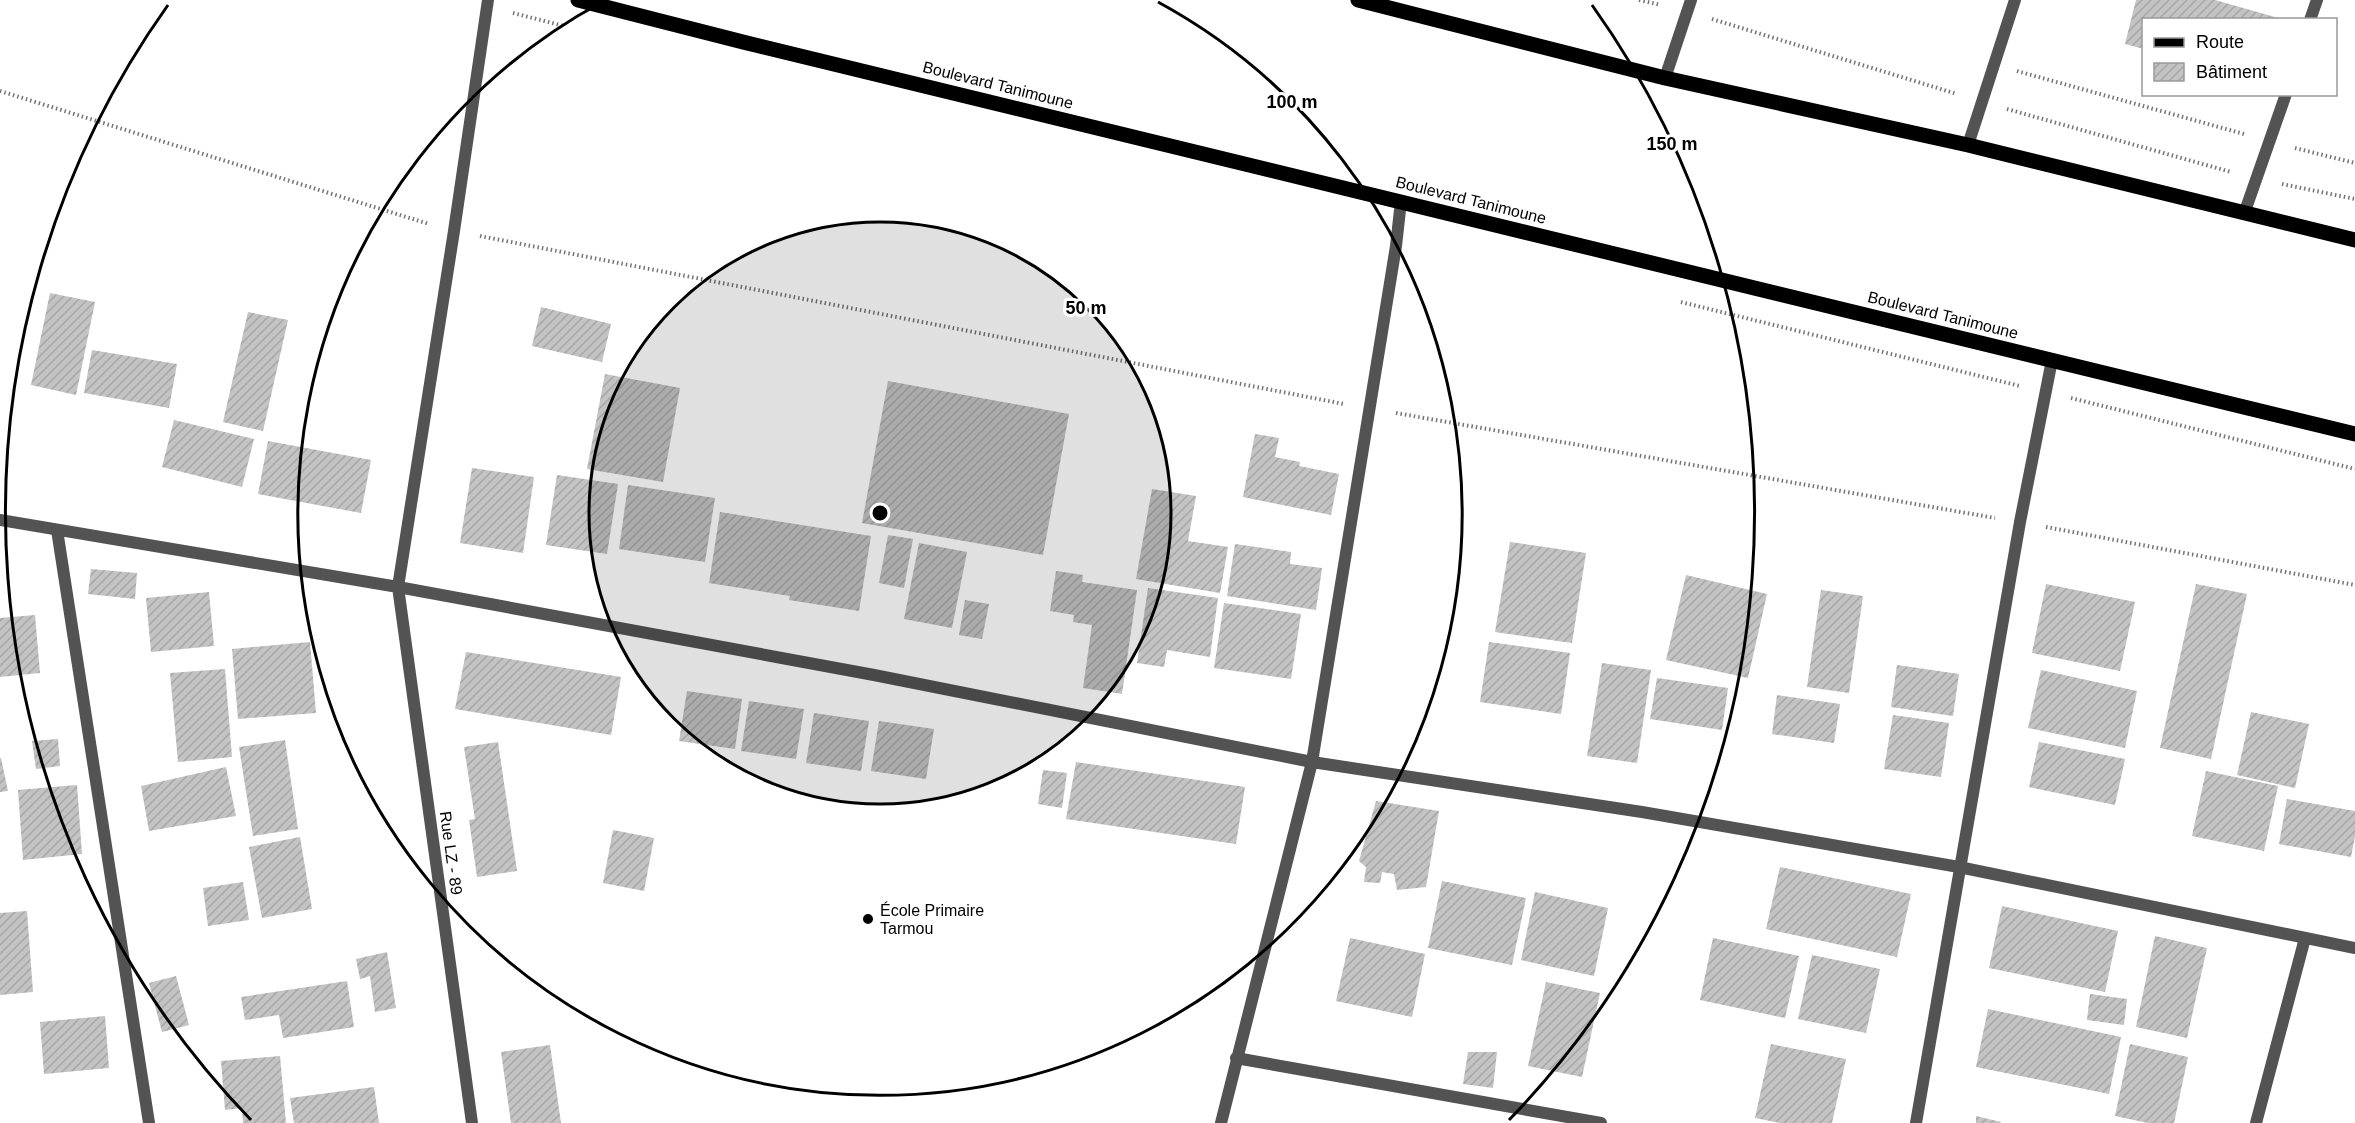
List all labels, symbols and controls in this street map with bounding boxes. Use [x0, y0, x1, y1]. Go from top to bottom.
legend [2142, 18, 2337, 96]
text: Route [2196, 32, 2244, 52]
street label: Boulevard Tanimoune [921, 58, 1075, 112]
text: Bâtiment [2196, 62, 2267, 82]
text: 100 m [1266, 92, 1318, 112]
text: 150 m [1646, 134, 1698, 154]
street label: Boulevard Tanimoune [1394, 173, 1548, 227]
street label: Boulevard Tanimoune [1866, 288, 2020, 342]
text: 50 m [1065, 298, 1107, 318]
centre of rings [870, 503, 890, 523]
street label: Rue LZ - 89 [437, 810, 465, 896]
place label: École Primaire Tarmou [880, 901, 984, 937]
marker: École Primaire Tarmou [861, 912, 875, 926]

